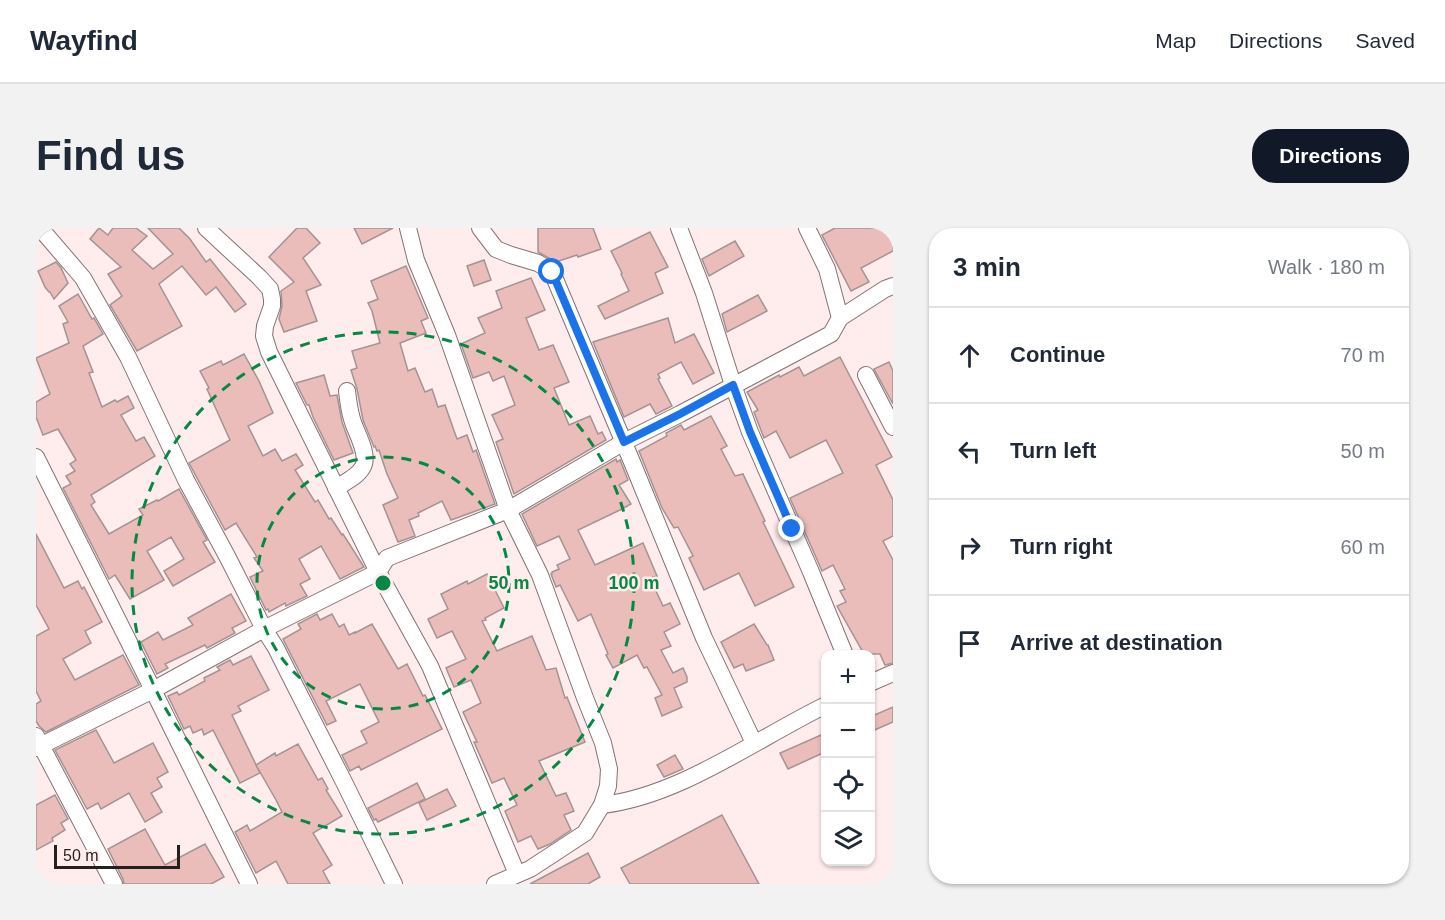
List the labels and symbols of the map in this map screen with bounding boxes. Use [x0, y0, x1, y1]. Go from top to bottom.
route start [538, 258, 564, 284]
route end [778, 515, 804, 541]
centre of rings [373, 573, 393, 593]
text: 50 m [488, 573, 530, 593]
text: 100 m [608, 573, 660, 593]
scale bar [54, 842, 180, 870]

